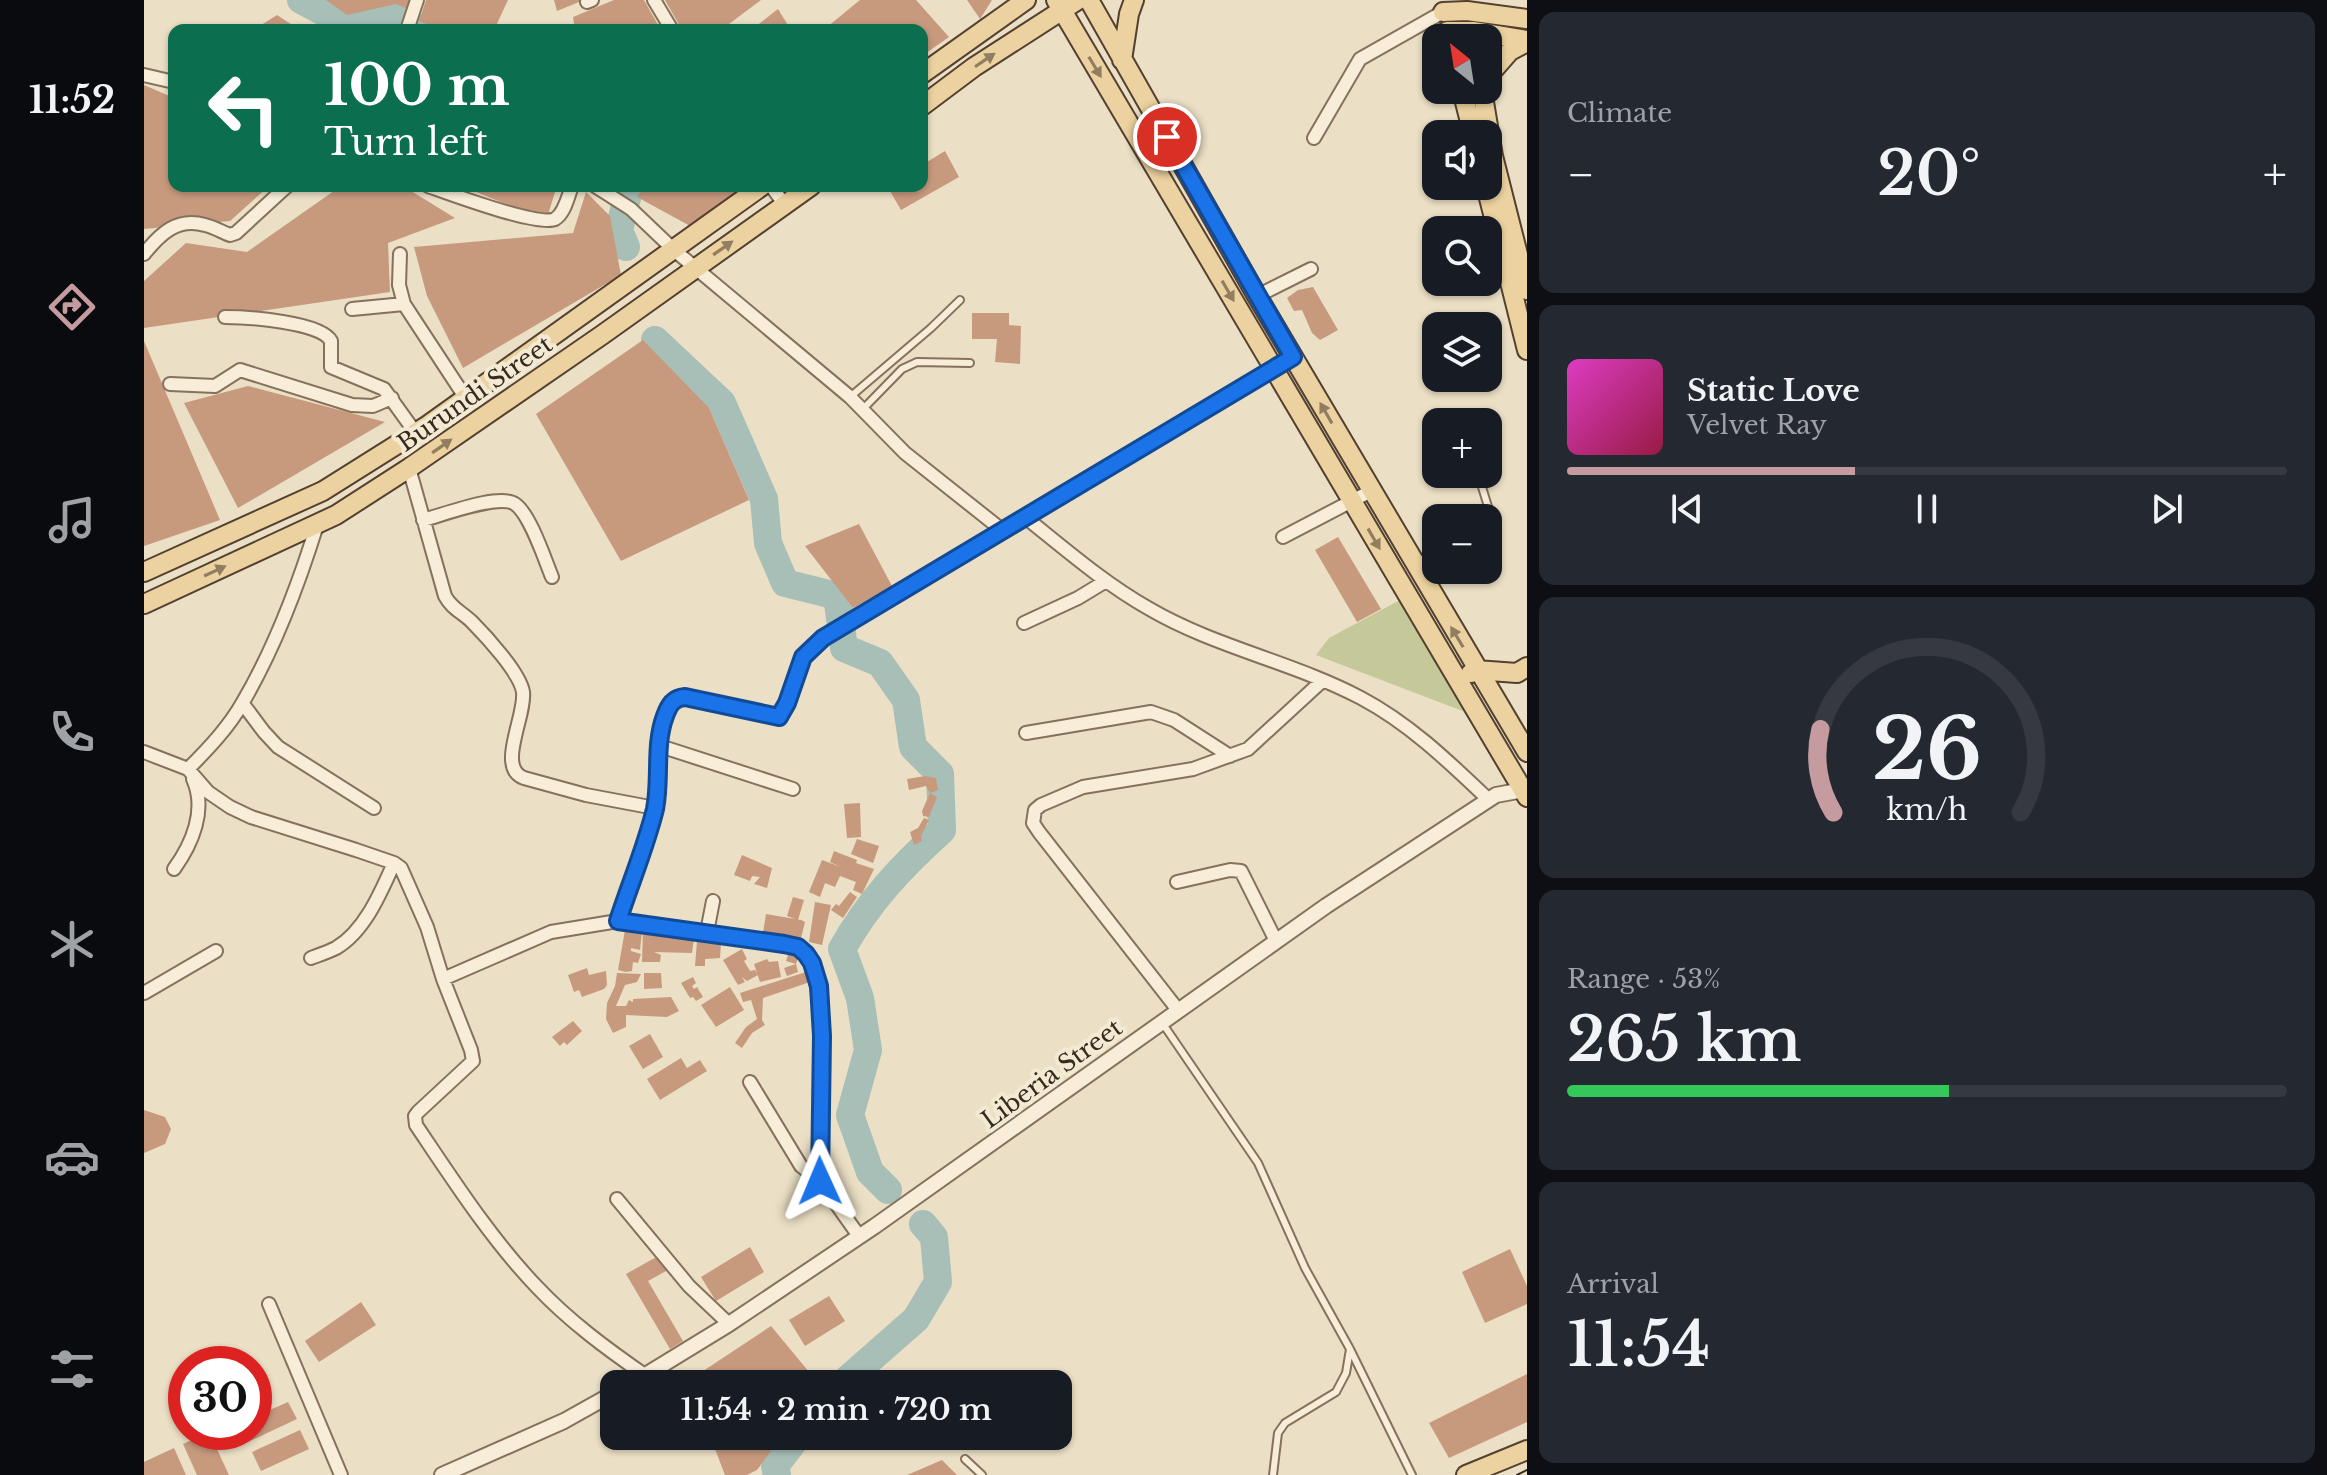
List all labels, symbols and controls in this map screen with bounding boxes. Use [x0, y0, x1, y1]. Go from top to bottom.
north arrow [1422, 24, 1502, 104]
map controls [1422, 24, 1502, 584]
text: 100 m [324, 51, 510, 120]
one-way arrow [974, 53, 996, 68]
icon: left [192, 56, 296, 160]
one-way arrow [1088, 56, 1102, 78]
text: 11:52 [29, 78, 115, 123]
text: Climate [1567, 97, 1672, 129]
pin [1133, 103, 1201, 171]
icon: arrive [1145, 115, 1189, 159]
text: Turn left [324, 120, 488, 165]
button: sound [1422, 120, 1502, 200]
text: 20° [1877, 137, 1980, 211]
text: − [1567, 147, 1595, 202]
text: + [2263, 147, 2287, 202]
button: search [1422, 216, 1502, 296]
one-way arrow [713, 241, 734, 256]
icon: directions [44, 279, 100, 335]
one-way arrow [1221, 280, 1235, 302]
button: layers [1422, 312, 1502, 392]
street label: Burundi Street [392, 330, 558, 458]
text: Static Love [1687, 372, 1860, 409]
one-way arrow [1319, 402, 1333, 424]
button: + [1422, 408, 1502, 488]
text: Velvet Ray [1687, 409, 1827, 441]
one-way arrow [431, 439, 452, 454]
icon: previous [1665, 487, 1709, 531]
icon: pause [1905, 487, 1949, 531]
icon: next [2145, 487, 2189, 531]
icon: music [44, 492, 100, 548]
button: − [1422, 504, 1502, 584]
one-way arrow [1367, 528, 1381, 550]
one-way arrow [203, 564, 226, 578]
one-way arrow [1450, 626, 1464, 648]
text: 26 [1872, 698, 1982, 801]
icon: phone [44, 704, 100, 760]
text: km/h [1886, 793, 1968, 829]
icon: climate [44, 916, 100, 972]
text: Range · 53% [1567, 963, 1721, 995]
text: 265 km [1567, 1003, 1801, 1077]
street label: Liberia Street [976, 1013, 1128, 1134]
icon: car [44, 1129, 100, 1185]
position arrow [778, 1139, 862, 1223]
text: Arrival [1567, 1268, 1659, 1300]
text: 11:54 [1567, 1308, 1710, 1382]
icon: filters [44, 1341, 100, 1397]
speed limit sign: 30 [168, 1346, 272, 1450]
text: 11:54 · 2 min · 720 m [680, 1391, 992, 1428]

